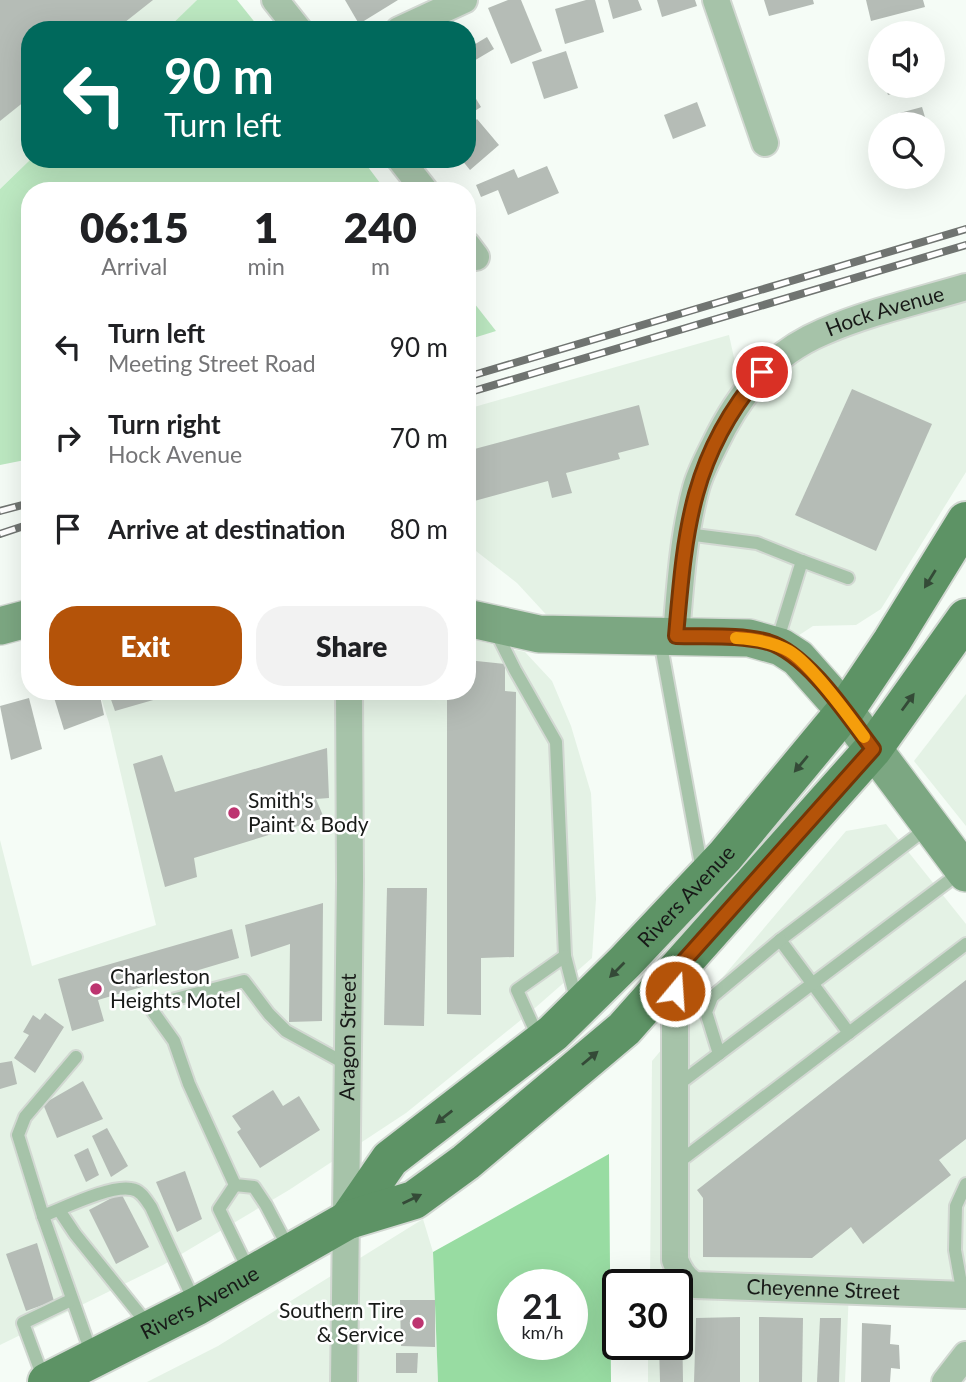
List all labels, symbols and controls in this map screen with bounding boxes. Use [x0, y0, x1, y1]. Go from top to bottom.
map controls [868, 21, 945, 189]
button: sound [868, 21, 945, 98]
text: 90 m [164, 46, 274, 104]
icon: left [49, 49, 140, 140]
text: Turn left [164, 105, 281, 144]
button: search [868, 112, 945, 189]
text: 06:15 [80, 202, 189, 252]
text: 1 [254, 202, 278, 252]
text: 240 [344, 202, 417, 252]
text: Arrival [101, 252, 167, 280]
text: min [248, 252, 285, 280]
text: m [371, 252, 390, 280]
street label: Hock Avenue [821, 280, 947, 341]
text: Turn left [108, 317, 205, 349]
icon: left [49, 328, 87, 366]
text: 90 m [390, 331, 448, 363]
pin [732, 342, 792, 402]
text: Meeting Street Road [108, 349, 316, 377]
icon: arrive [743, 353, 781, 391]
text: Turn right [108, 408, 221, 440]
icon: right [49, 419, 87, 457]
text: 70 m [390, 422, 448, 454]
text: Hock Avenue [108, 440, 242, 468]
icon: arrive [49, 510, 87, 548]
text: Arrive at destination [108, 513, 345, 545]
text: 80 m [390, 513, 448, 545]
one-way arrow [924, 570, 937, 589]
button: Exit [49, 606, 242, 686]
button: Share [256, 606, 448, 686]
one-way arrow [901, 693, 915, 711]
one-way arrow [794, 755, 809, 772]
place label: Smith's Paint & Body [248, 787, 369, 836]
marker: Smith's Paint & Body [226, 805, 242, 821]
street label: Rivers Avenue [632, 840, 739, 952]
position arrow [638, 954, 712, 1028]
one-way arrow [609, 961, 626, 977]
place label: Charleston Heights Motel [110, 963, 241, 1012]
street label: Aragon Street [333, 973, 360, 1101]
marker: Charleston Heights Motel [88, 981, 104, 997]
one-way arrow [580, 1050, 598, 1065]
one-way arrow [435, 1109, 453, 1123]
one-way arrow [402, 1193, 422, 1204]
street label: Rivers Avenue [136, 1260, 263, 1344]
speed limit sign: 30 [602, 1269, 693, 1360]
street label: Cheyenne Street [746, 1273, 901, 1304]
text: 21 [522, 1284, 563, 1326]
place label: Southern Tire & Service [279, 1297, 404, 1346]
marker: Southern Tire & Service [410, 1315, 426, 1331]
text: km/h [521, 1321, 564, 1343]

